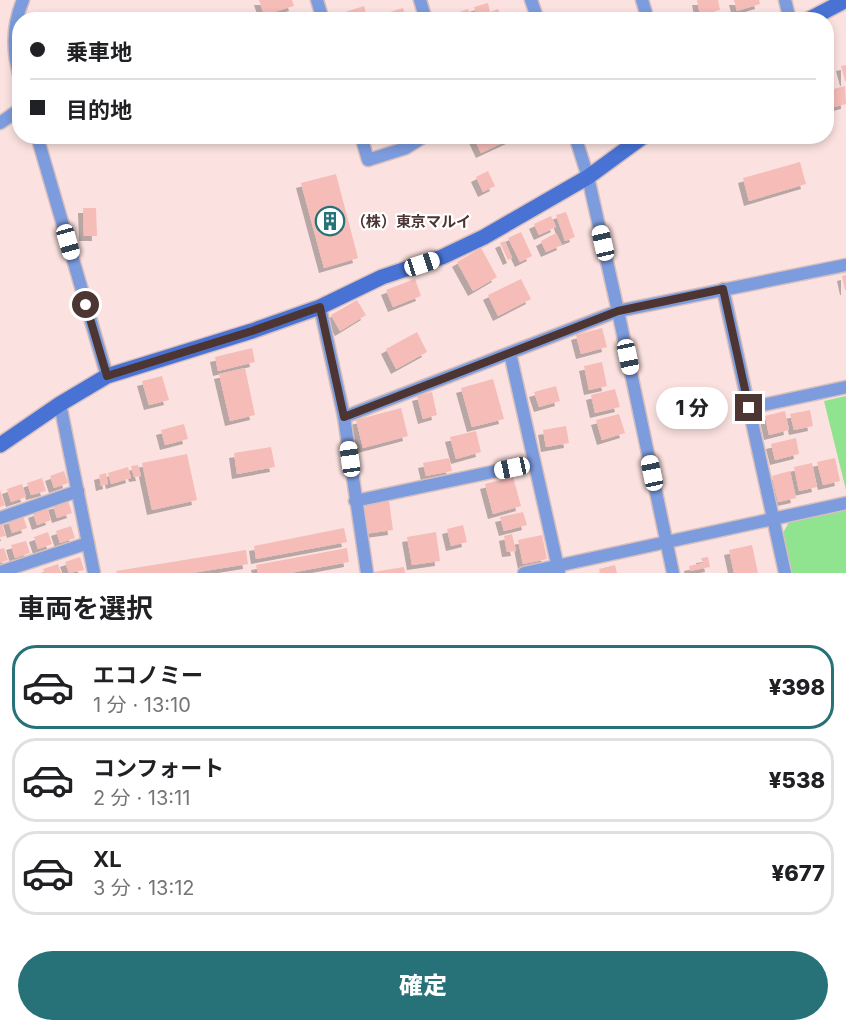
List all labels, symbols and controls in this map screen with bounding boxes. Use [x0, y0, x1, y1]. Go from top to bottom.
text: 乗車地 [66, 39, 132, 65]
text: 目的地 [66, 97, 132, 123]
building icon: （株）東京マルイ [314, 205, 346, 237]
place label: （株）東京マルイ [351, 212, 471, 231]
car [54, 222, 82, 262]
car [590, 223, 616, 263]
car [402, 250, 442, 278]
route start [72, 291, 99, 318]
car [615, 338, 641, 376]
callout: 1 分 [656, 387, 728, 429]
route end [735, 394, 762, 421]
text: 1 分 [675, 396, 709, 420]
car [339, 440, 361, 478]
car [639, 454, 665, 492]
car [493, 455, 531, 481]
text: 車両を選択 [18, 592, 153, 625]
icon: car [21, 660, 75, 714]
text: エコノミー [93, 662, 203, 688]
text: ¥398 [769, 674, 825, 700]
text: 1 分 · 13:10 [93, 693, 191, 717]
icon: car [21, 753, 75, 807]
text: コンフォート [93, 755, 224, 781]
text: ¥538 [769, 767, 825, 793]
text: 2 分 · 13:11 [93, 786, 190, 810]
icon: car [21, 846, 75, 900]
text: XL [93, 846, 122, 872]
text: ¥677 [771, 860, 825, 886]
text: 3 分 · 13:12 [93, 876, 195, 900]
button: 確定 [18, 951, 828, 1020]

